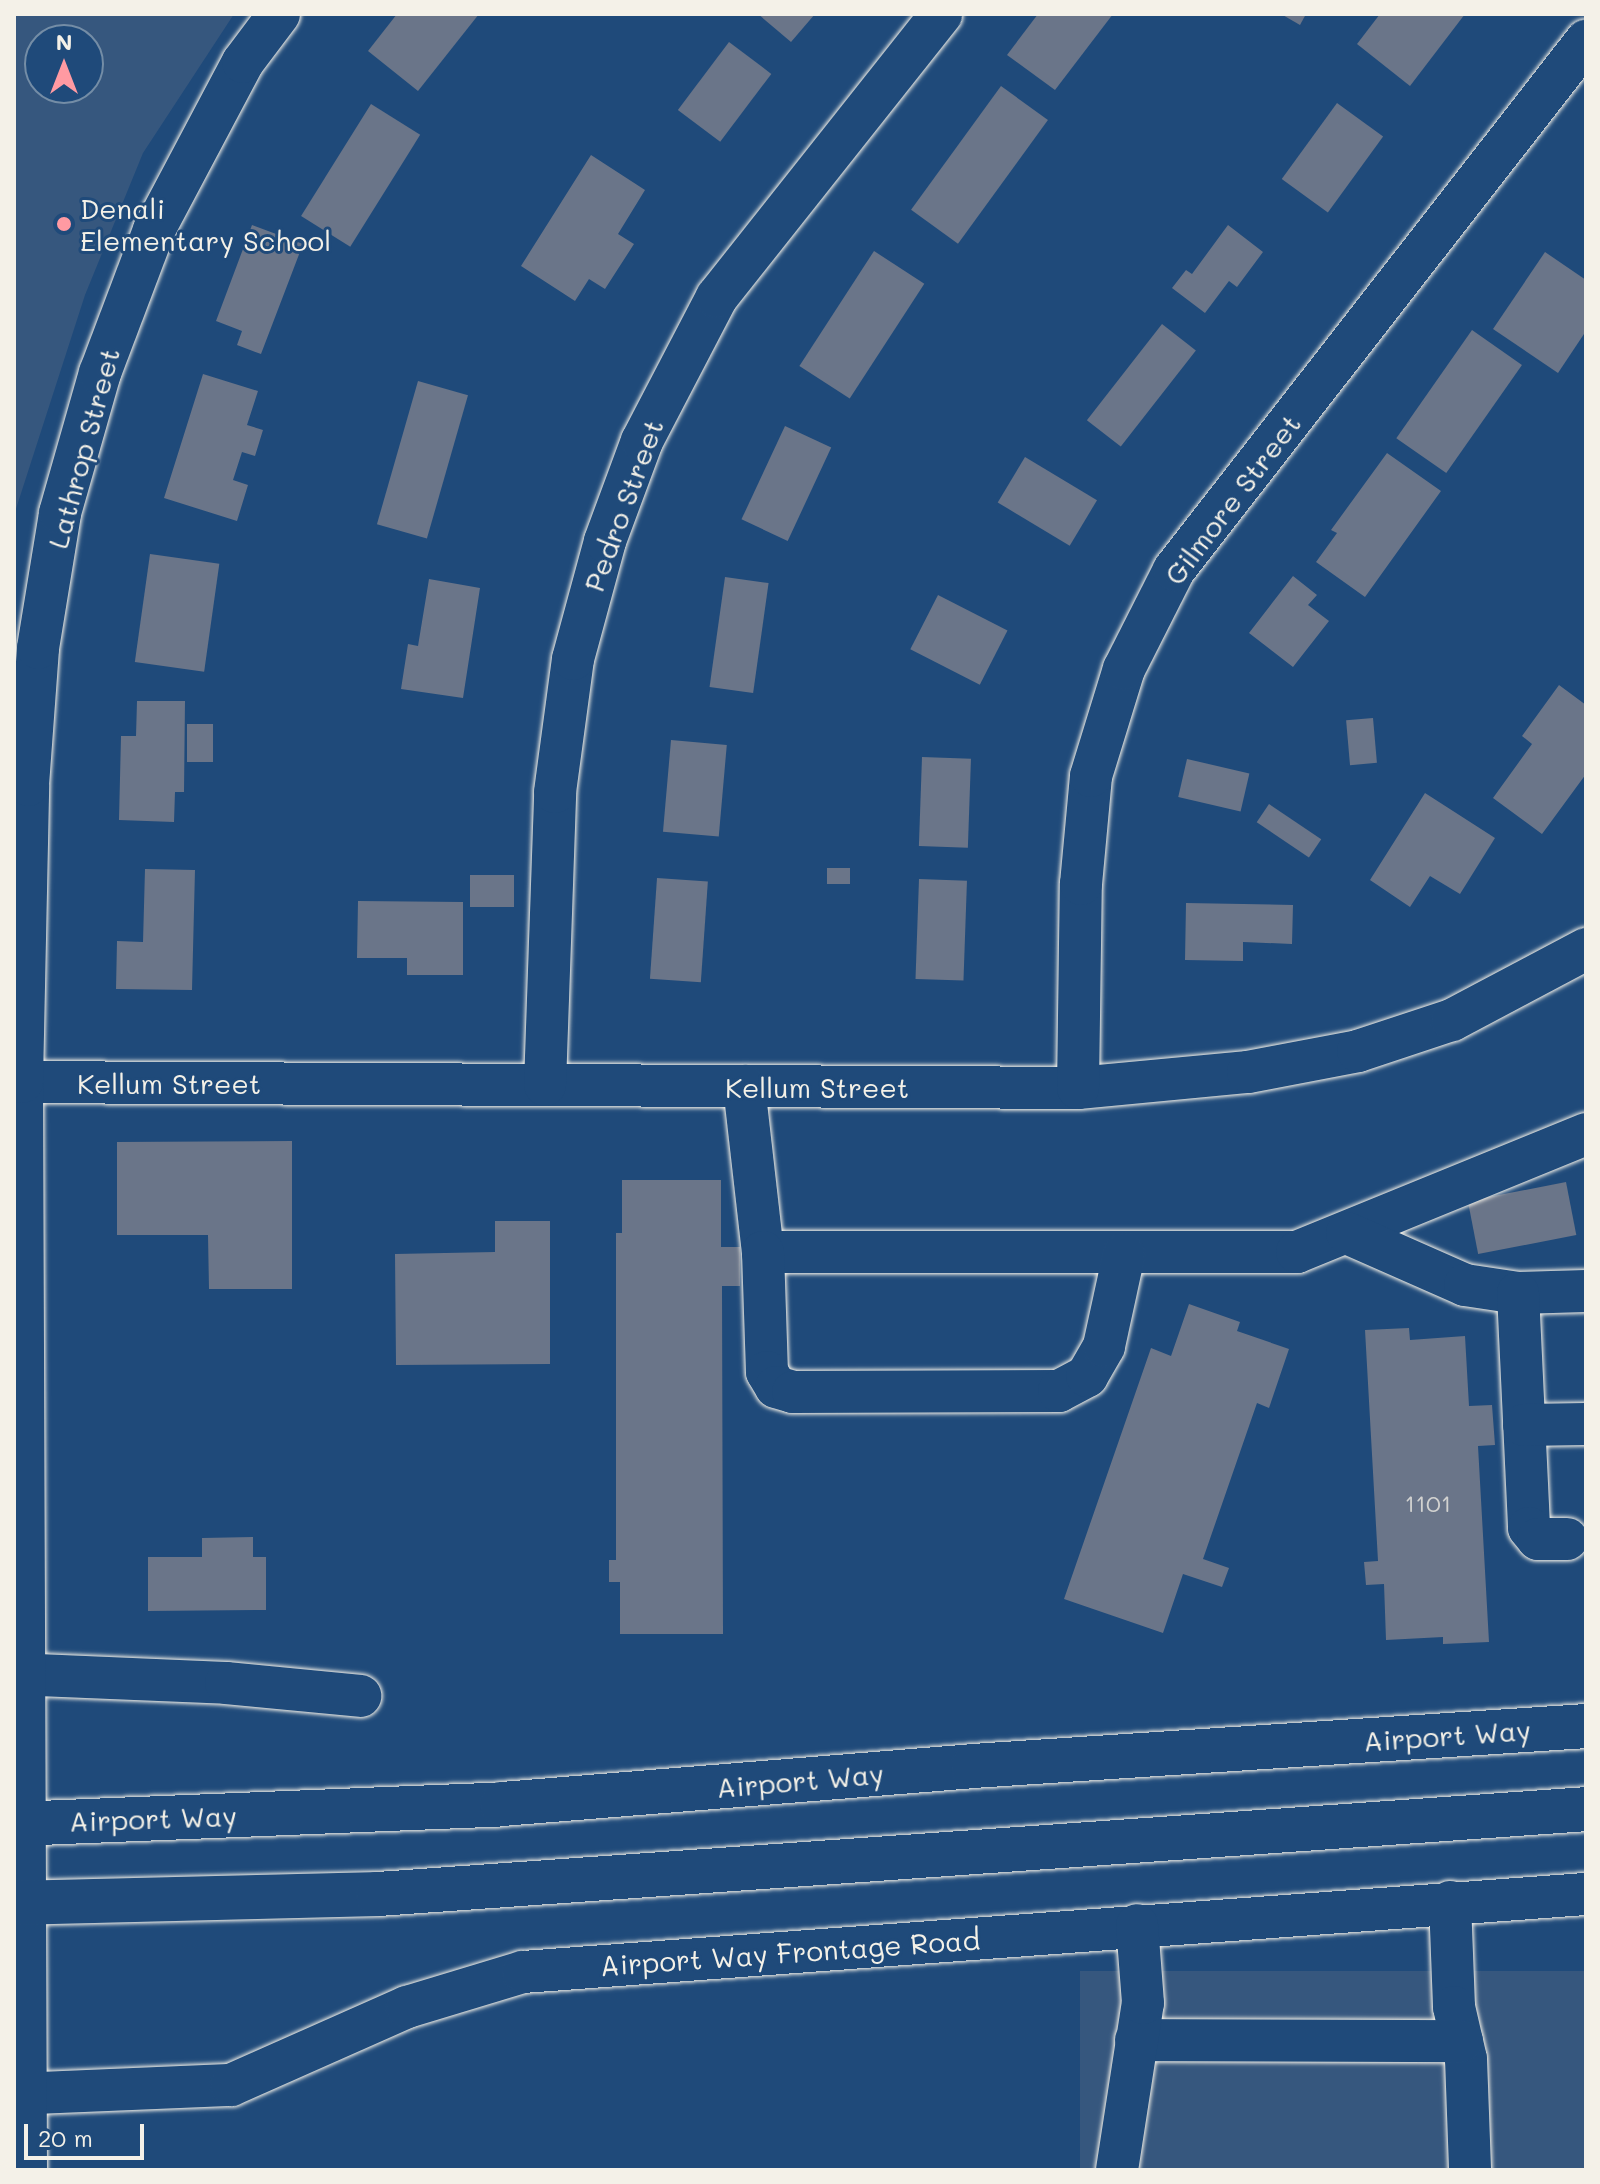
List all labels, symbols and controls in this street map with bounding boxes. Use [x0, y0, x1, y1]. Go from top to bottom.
north arrow [24, 24, 104, 104]
text: N [56, 27, 72, 56]
place label: Denali Elementary School [80, 191, 331, 257]
marker: Denali Elementary School [55, 215, 73, 233]
street label: Lathrop Street [40, 344, 126, 552]
street label: Gilmore Street [1157, 407, 1307, 591]
street label: Pedro Street [576, 414, 670, 596]
street label: Kellum Street [77, 1066, 261, 1100]
street label: Kellum Street [725, 1070, 909, 1104]
house number: 1101 [1405, 1489, 1451, 1517]
street label: Airport Way [1362, 1712, 1532, 1758]
street label: Airport Way [715, 1756, 885, 1804]
street label: Airport Way [69, 1798, 237, 1838]
street label: Airport Way Frontage Road [599, 1922, 981, 1982]
scale bar [28, 2108, 148, 2158]
text: 20 m [38, 2122, 93, 2153]

